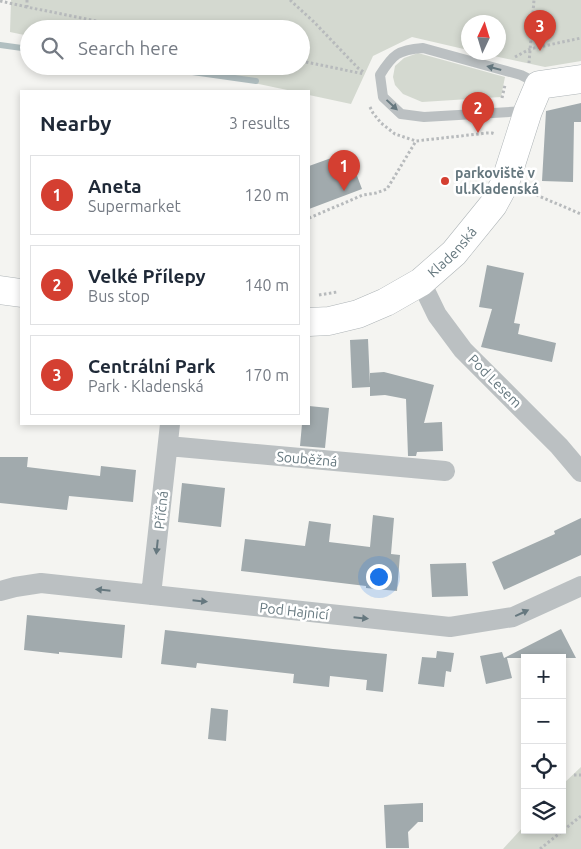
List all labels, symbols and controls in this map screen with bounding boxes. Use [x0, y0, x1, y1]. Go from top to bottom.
pin: 3 [524, 10, 556, 51]
north arrow [461, 15, 506, 60]
search box [20, 20, 310, 75]
icon: search [38, 34, 66, 62]
text: Search here [78, 37, 178, 59]
one-way arrow [487, 63, 502, 71]
pin: 2 [462, 92, 494, 133]
one-way arrow [385, 99, 397, 111]
text: Nearby [40, 111, 111, 135]
text: 3 results [229, 114, 290, 132]
pin: 1 [328, 150, 360, 191]
place label: parkoviště v ul.Kladenská [455, 165, 539, 197]
text: Aneta [88, 175, 142, 197]
marker: parkoviště v ul.Kladenská [439, 175, 451, 187]
text: 1 [52, 186, 62, 204]
text: 120 m [244, 186, 289, 204]
text: Supermarket [88, 197, 181, 215]
street label: Kladenská [424, 224, 480, 280]
text: Velké Přílepy [88, 265, 206, 287]
text: 2 [52, 276, 62, 294]
text: 140 m [244, 276, 289, 294]
text: Bus stop [88, 287, 150, 305]
street label: Pod Lesem [465, 351, 525, 411]
text: Centrální Park [88, 355, 215, 377]
text: 3 [52, 366, 62, 384]
text: 170 m [244, 366, 289, 384]
text: Park · Kladenská [88, 377, 204, 395]
street label: Souběžná [276, 448, 338, 470]
street label: Příčná [151, 490, 171, 530]
one-way arrow [153, 539, 161, 555]
your location [366, 564, 392, 590]
one-way arrow [95, 586, 111, 594]
one-way arrow [192, 597, 208, 605]
street label: Pod Hajnicí [259, 599, 330, 623]
one-way arrow [515, 609, 529, 617]
one-way arrow [354, 614, 370, 622]
map controls [521, 654, 566, 834]
button: + [521, 654, 566, 699]
button: − [521, 699, 566, 744]
button: locate [521, 744, 566, 789]
button: layers [521, 789, 566, 834]

